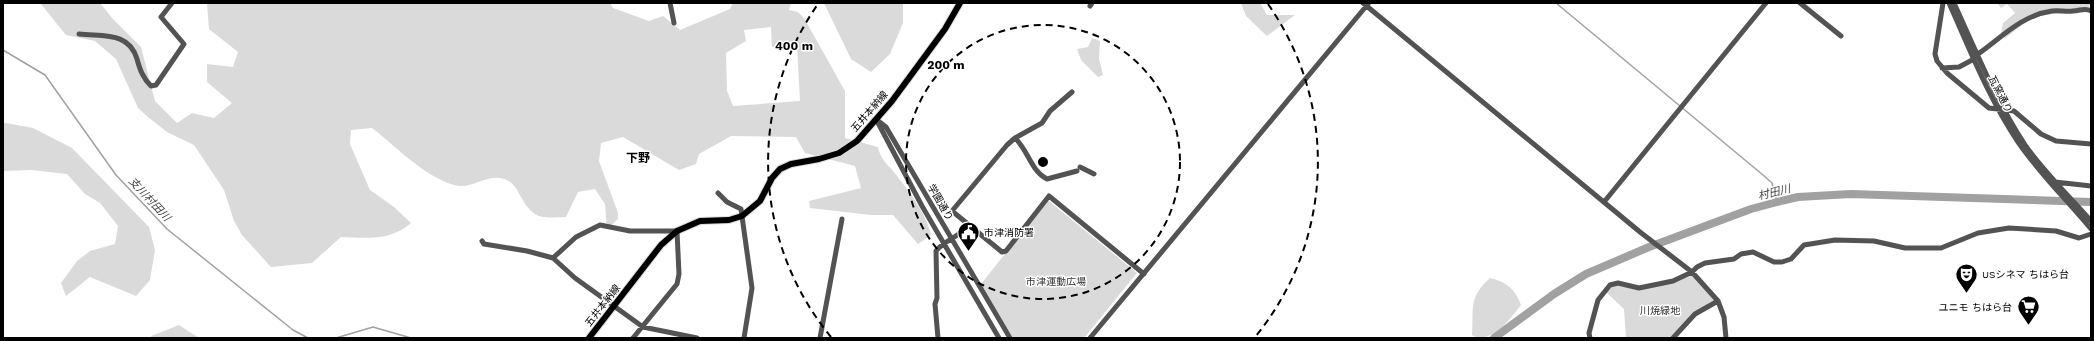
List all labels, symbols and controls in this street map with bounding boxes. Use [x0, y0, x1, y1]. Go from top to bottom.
text: 400 m [775, 39, 813, 53]
text: 200 m [927, 58, 965, 72]
street label: 瓦窯通り [1987, 74, 2015, 115]
street label: 五井本納線 [849, 89, 890, 134]
district label: 下野 [626, 151, 650, 165]
centre of rings [1036, 155, 1050, 169]
water label: 支川村田川 [126, 175, 174, 225]
street label: 学園通り [926, 182, 955, 222]
water label: 村田川 [1757, 182, 1793, 203]
public building icon: 市津消防署 [956, 219, 982, 252]
place label: 市津消防署 [984, 227, 1034, 238]
theatre icon: USシネマ ちはら台 [1954, 261, 1980, 294]
place label: USシネマ ちはら台 [1982, 269, 2069, 280]
park label: 市津運動広場 [1026, 276, 1086, 287]
street label: 五井本納線 [583, 282, 622, 328]
supermarket icon: ユニモ ちはら台 [2015, 294, 2041, 327]
place label: ユニモ ちはら台 [1939, 302, 2012, 313]
park label: 川焼緑地 [1640, 305, 1681, 316]

